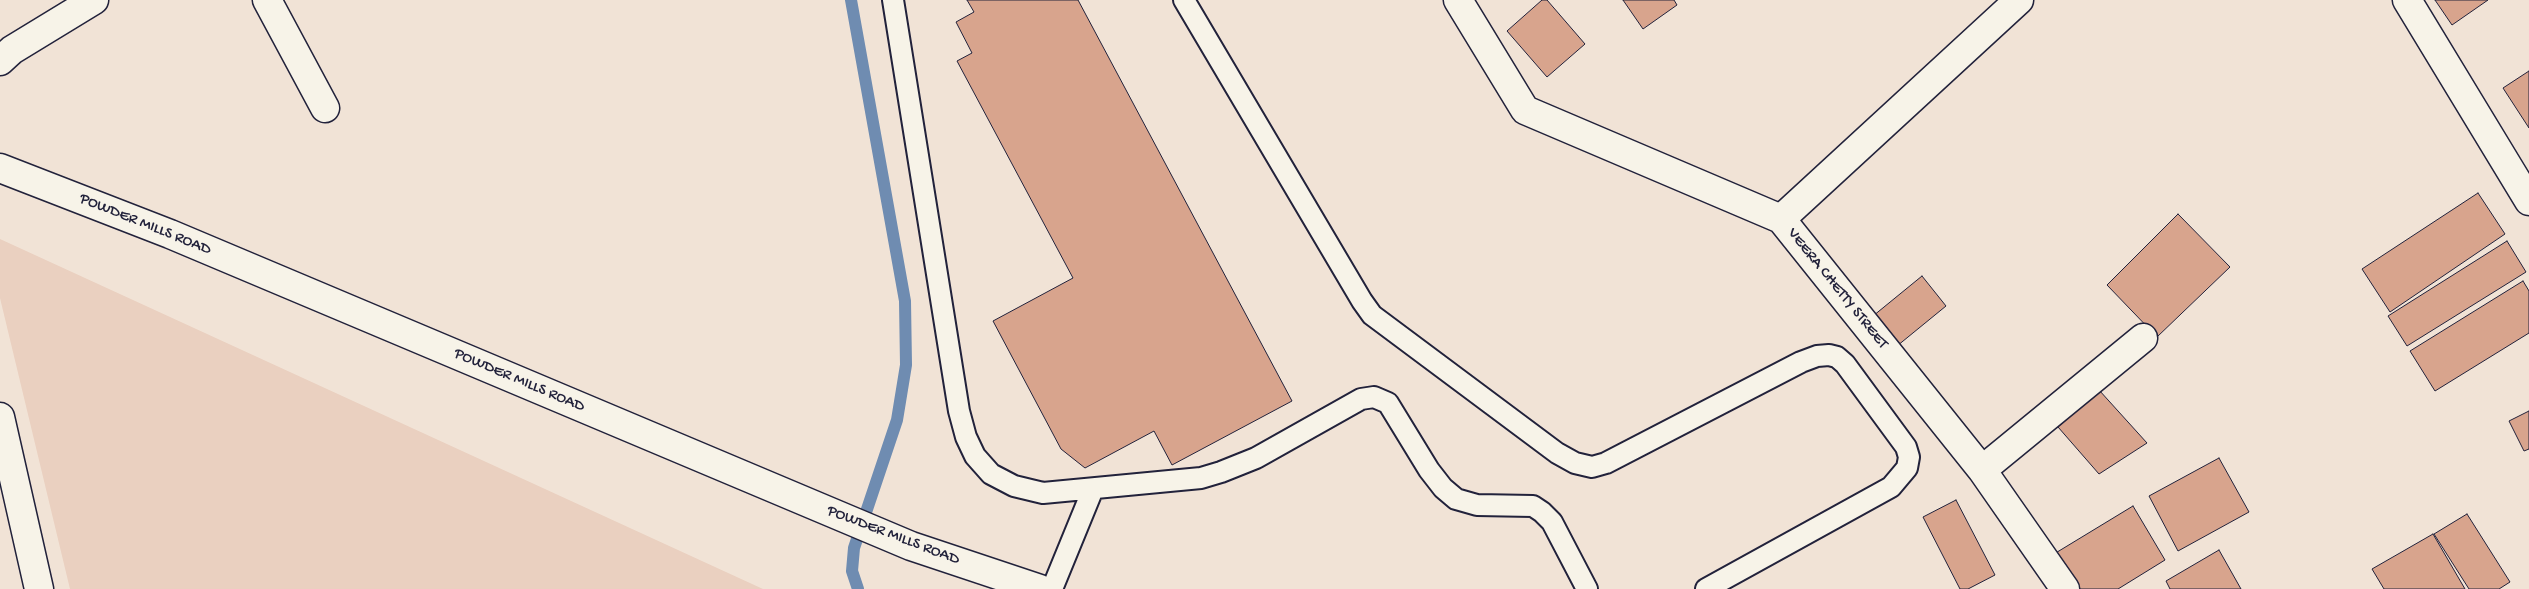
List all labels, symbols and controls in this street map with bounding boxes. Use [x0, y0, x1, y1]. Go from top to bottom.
street label: POWDER MILLS ROAD [76, 190, 214, 260]
street label: VEERA CHETTY STREET [1782, 225, 1892, 353]
street label: POWDER MILLS ROAD [451, 345, 587, 417]
street label: POWDER MILLS ROAD [824, 502, 962, 570]

